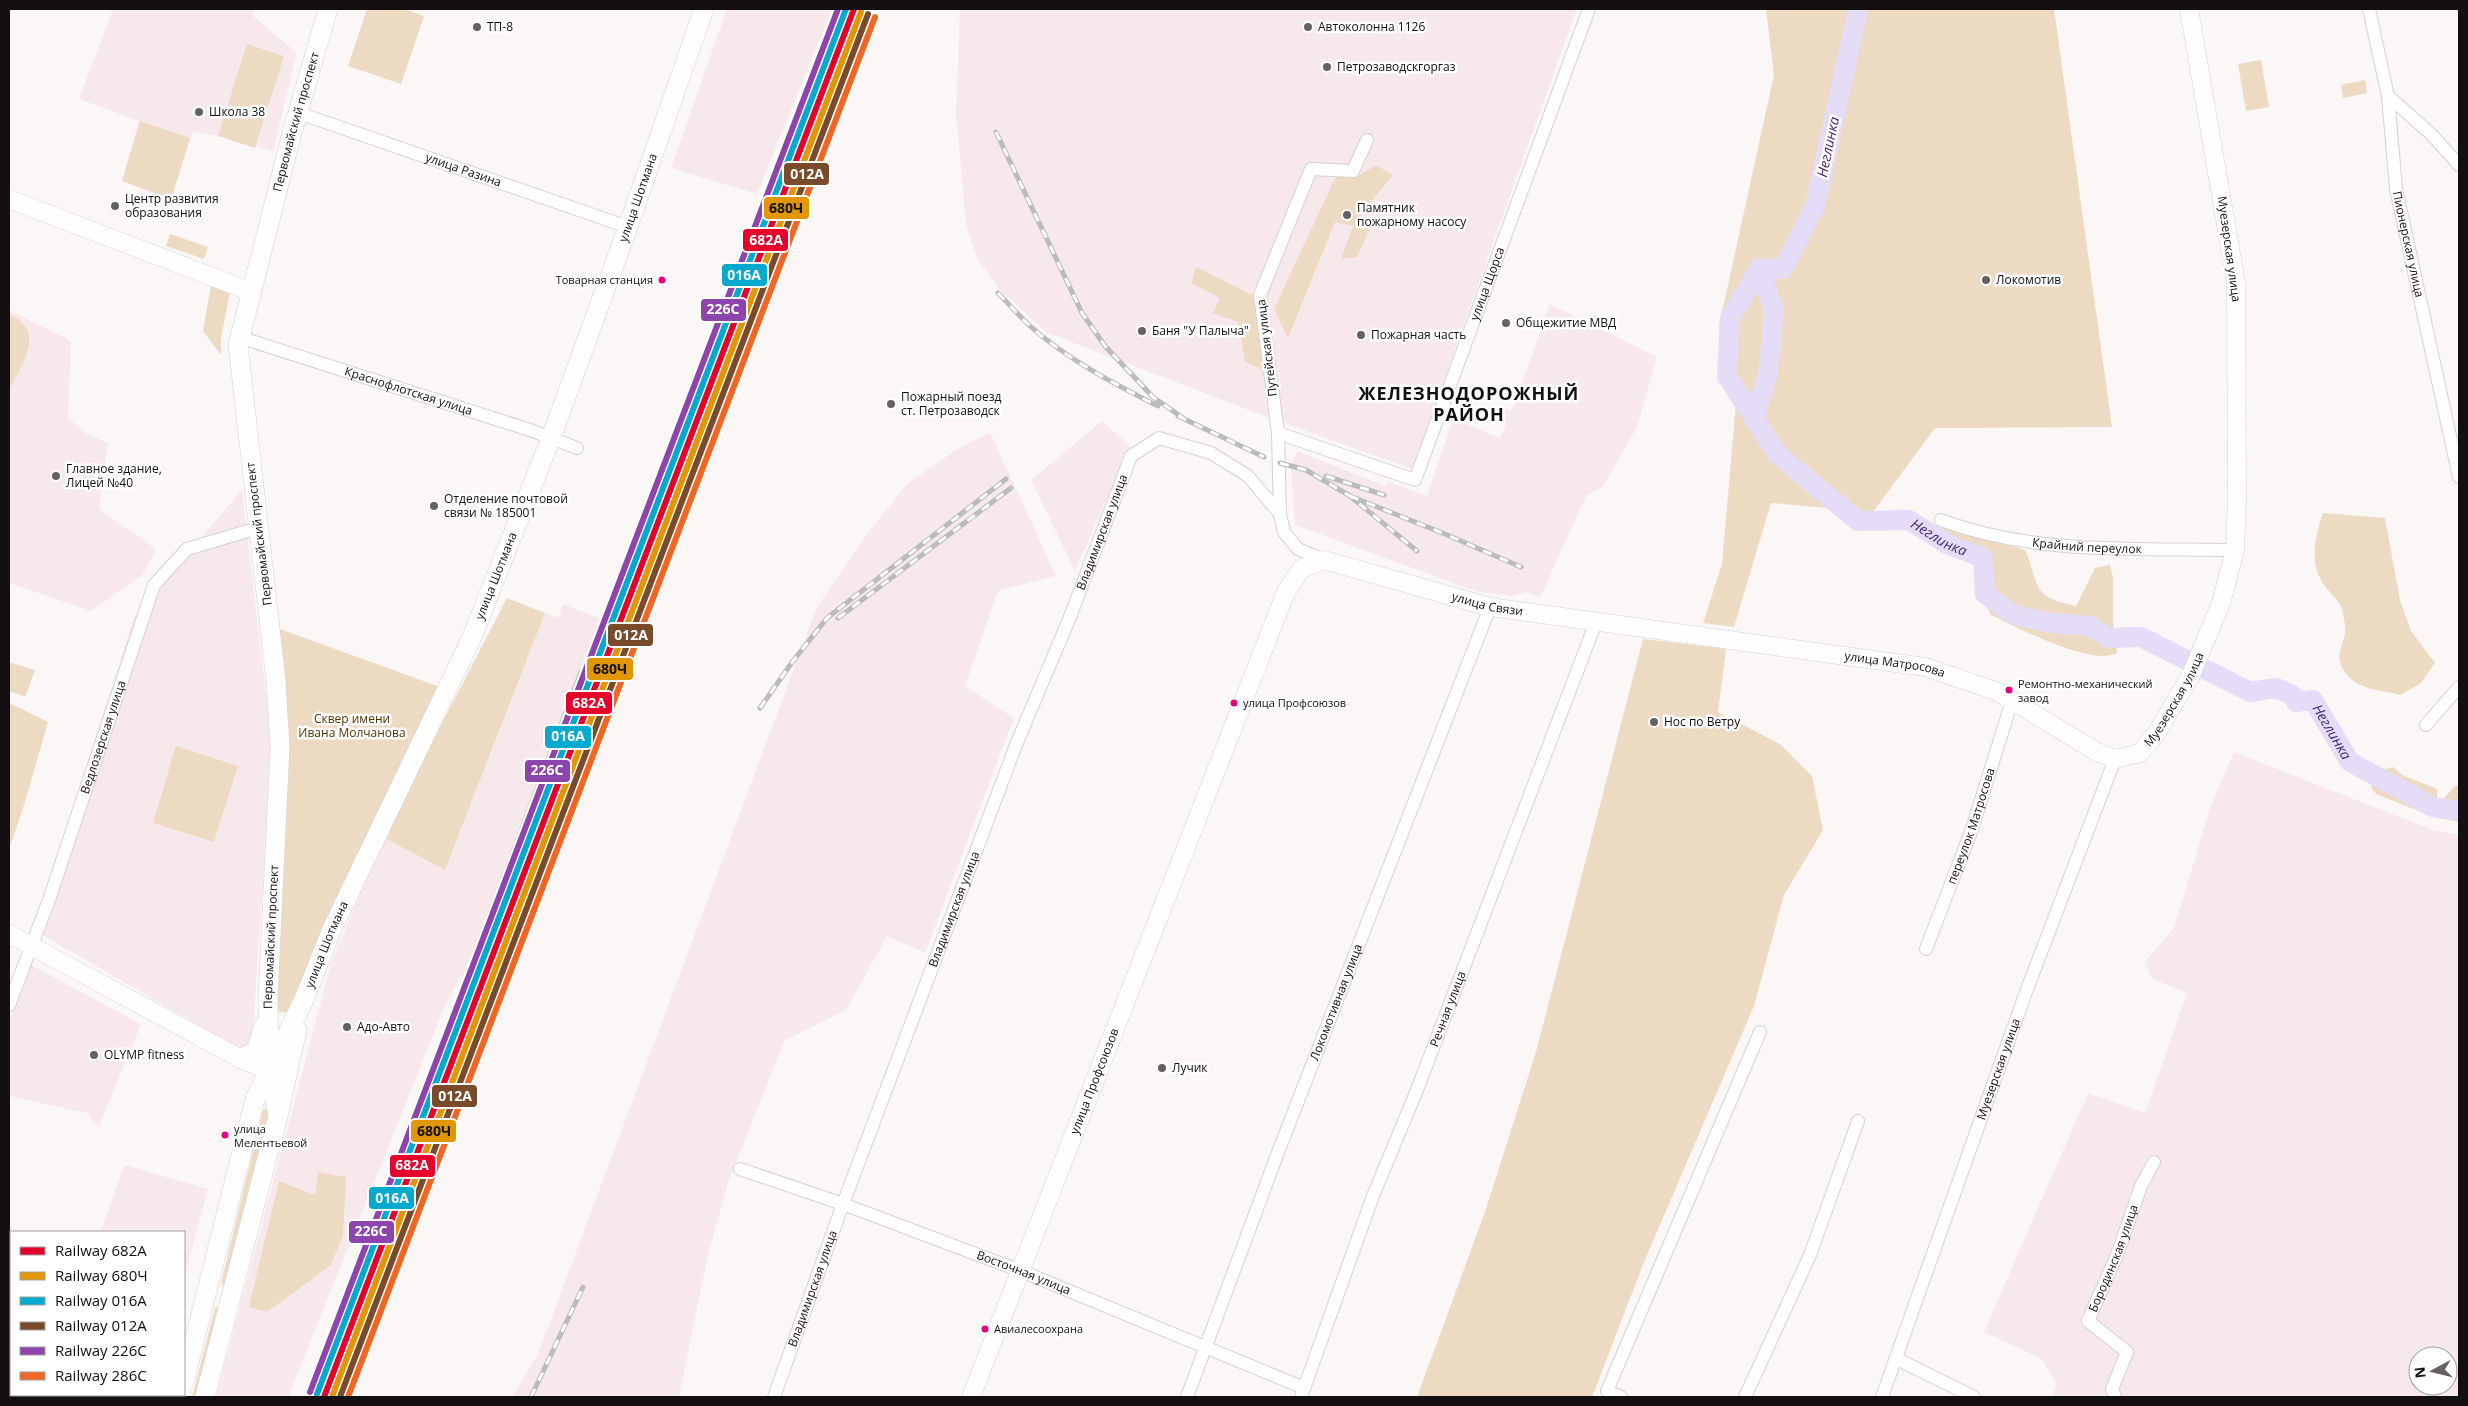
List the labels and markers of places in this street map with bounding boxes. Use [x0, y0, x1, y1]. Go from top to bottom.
place label: ТП-8 [487, 18, 513, 35]
place label: Автоколонна 1126 [1318, 18, 1425, 35]
marker: ТП-8 [471, 21, 483, 33]
marker: Автоколонна 1126 [1302, 21, 1314, 33]
place label: Петрозаводскгоргаз [1337, 58, 1456, 75]
marker: Петрозаводскгоргаз [1321, 61, 1333, 73]
place label: Школа 38 [209, 103, 265, 120]
marker: Школа 38 [193, 106, 205, 118]
place label: Центр развития образования [125, 190, 219, 221]
place label: Памятник пожарному насосу [1357, 199, 1467, 230]
marker: Центр развития образования [109, 200, 121, 212]
marker: Памятник пожарному насосу [1341, 209, 1353, 221]
place label: Локомотив [1996, 271, 2061, 288]
place label: Товарная станция [556, 272, 653, 287]
marker: Локомотив [1980, 274, 1992, 286]
marker: Товарная станция [657, 275, 667, 285]
place label: Общежитие МВД [1516, 314, 1616, 331]
marker: Общежитие МВД [1500, 317, 1512, 329]
place label: Баня "У Палыча" [1152, 322, 1249, 339]
marker: Баня "У Палыча" [1136, 325, 1148, 337]
place label: Пожарная часть [1371, 326, 1466, 343]
marker: Пожарная часть [1355, 329, 1367, 341]
place label: Пожарный поезд ст. Петрозаводск [901, 388, 1002, 419]
marker: Пожарный поезд ст. Петрозаводск [885, 398, 897, 410]
place label: Главное здание, Лицей №40 [66, 460, 162, 491]
marker: Главное здание, Лицей №40 [50, 470, 62, 482]
place label: Отделение почтовой связи № 185001 [444, 490, 568, 521]
marker: Отделение почтовой связи № 185001 [428, 500, 440, 512]
place label: Ремонтно-механический завод [2018, 676, 2153, 705]
marker: Ремонтно-механический завод [2004, 685, 2014, 695]
place label: улица Профсоюзов [1243, 695, 1346, 710]
marker: улица Профсоюзов [1229, 698, 1239, 708]
place label: Нос по Ветру [1664, 713, 1741, 730]
marker: Нос по Ветру [1648, 716, 1660, 728]
place label: Адо-Авто [357, 1018, 410, 1035]
marker: Адо-Авто [341, 1021, 353, 1033]
place label: OLYMP fitness [104, 1046, 185, 1063]
marker: OLYMP fitness [88, 1049, 100, 1061]
place label: Лучик [1172, 1059, 1208, 1076]
marker: Лучик [1156, 1062, 1168, 1074]
place label: улица Мелентьевой [234, 1121, 307, 1150]
marker: улица Мелентьевой [220, 1130, 230, 1140]
place label: Авиалесоохрана [994, 1321, 1083, 1336]
marker: Авиалесоохрана [980, 1324, 990, 1334]

